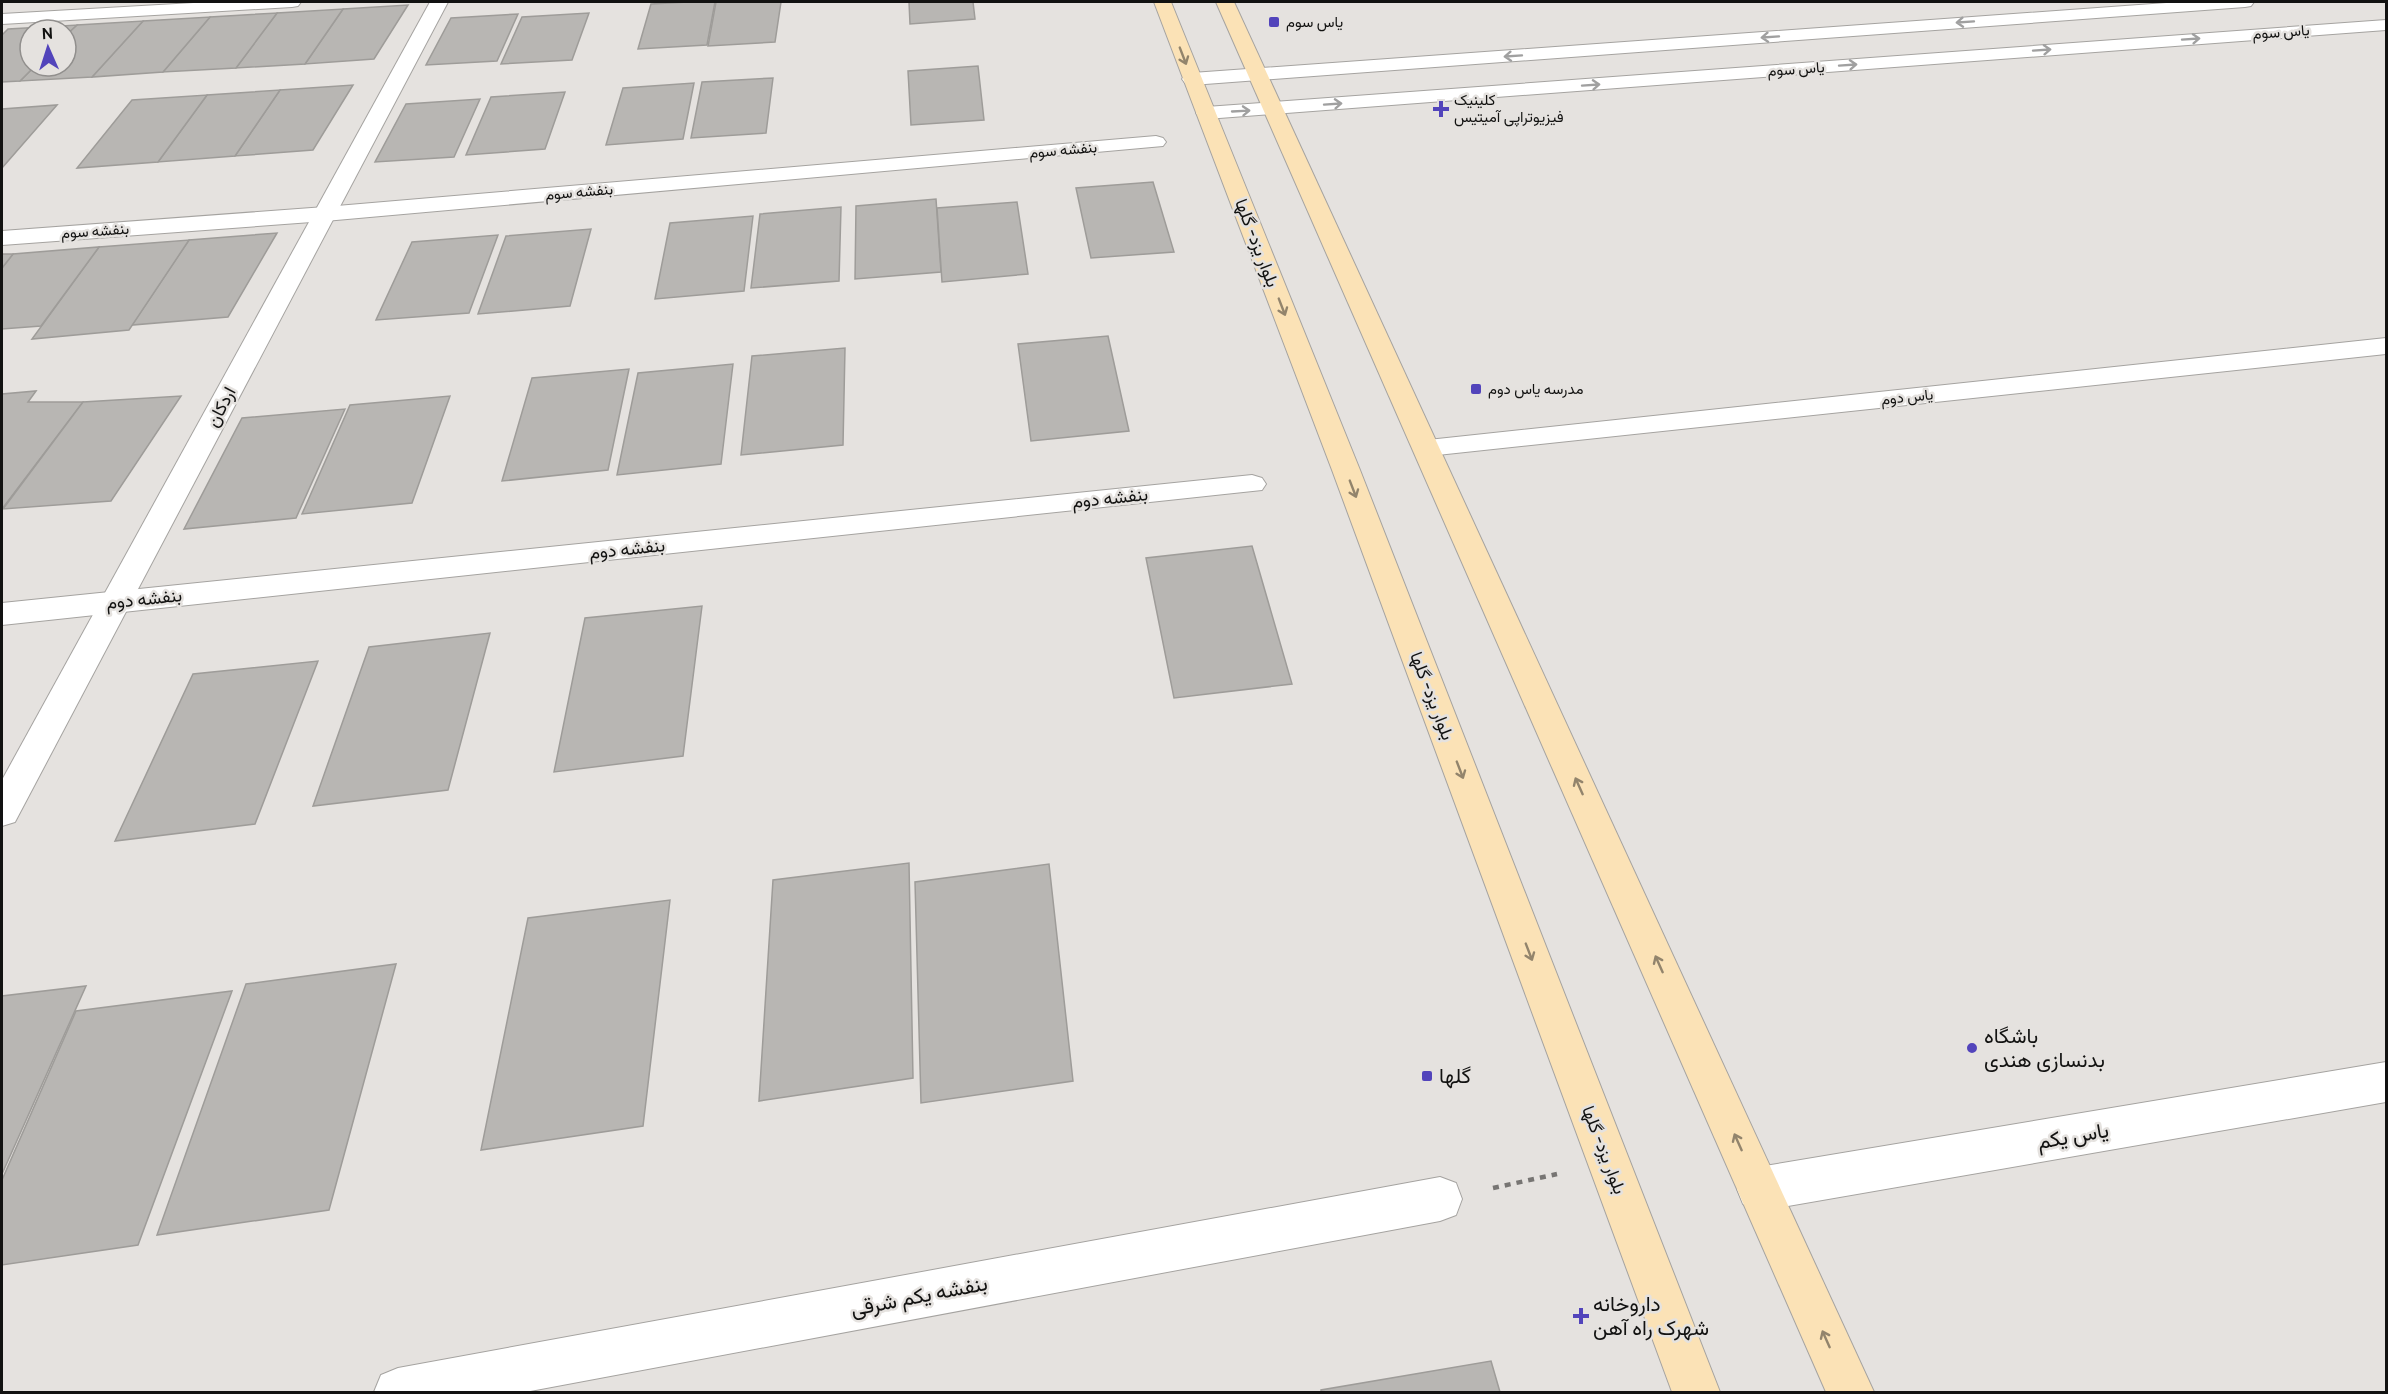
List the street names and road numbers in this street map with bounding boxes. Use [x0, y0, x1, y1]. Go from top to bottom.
street label: یاس سوم [2252, 21, 2310, 44]
street label: یاس سوم [1767, 58, 1825, 81]
street label: بنفشه سوم [1028, 138, 1098, 163]
street label: بنفشه سوم [544, 180, 614, 205]
street label: بلوار یزد- گلها [1230, 196, 1284, 290]
street label: بنفشه سوم [60, 220, 130, 243]
street label: اردکان [201, 383, 241, 431]
street label: یاس دوم [1880, 385, 1934, 410]
street label: بنفشه دوم [1071, 483, 1149, 514]
street label: بنفشه دوم [588, 534, 666, 565]
street label: بنفشه دوم [105, 584, 183, 615]
street label: بلوار یزد- گلها [1405, 649, 1459, 743]
street label: بلوار یزد- گلها [1577, 1103, 1631, 1197]
street label: یاس یکم [2035, 1117, 2111, 1156]
street label: بنفشه یکم شرقی [848, 1270, 990, 1323]

